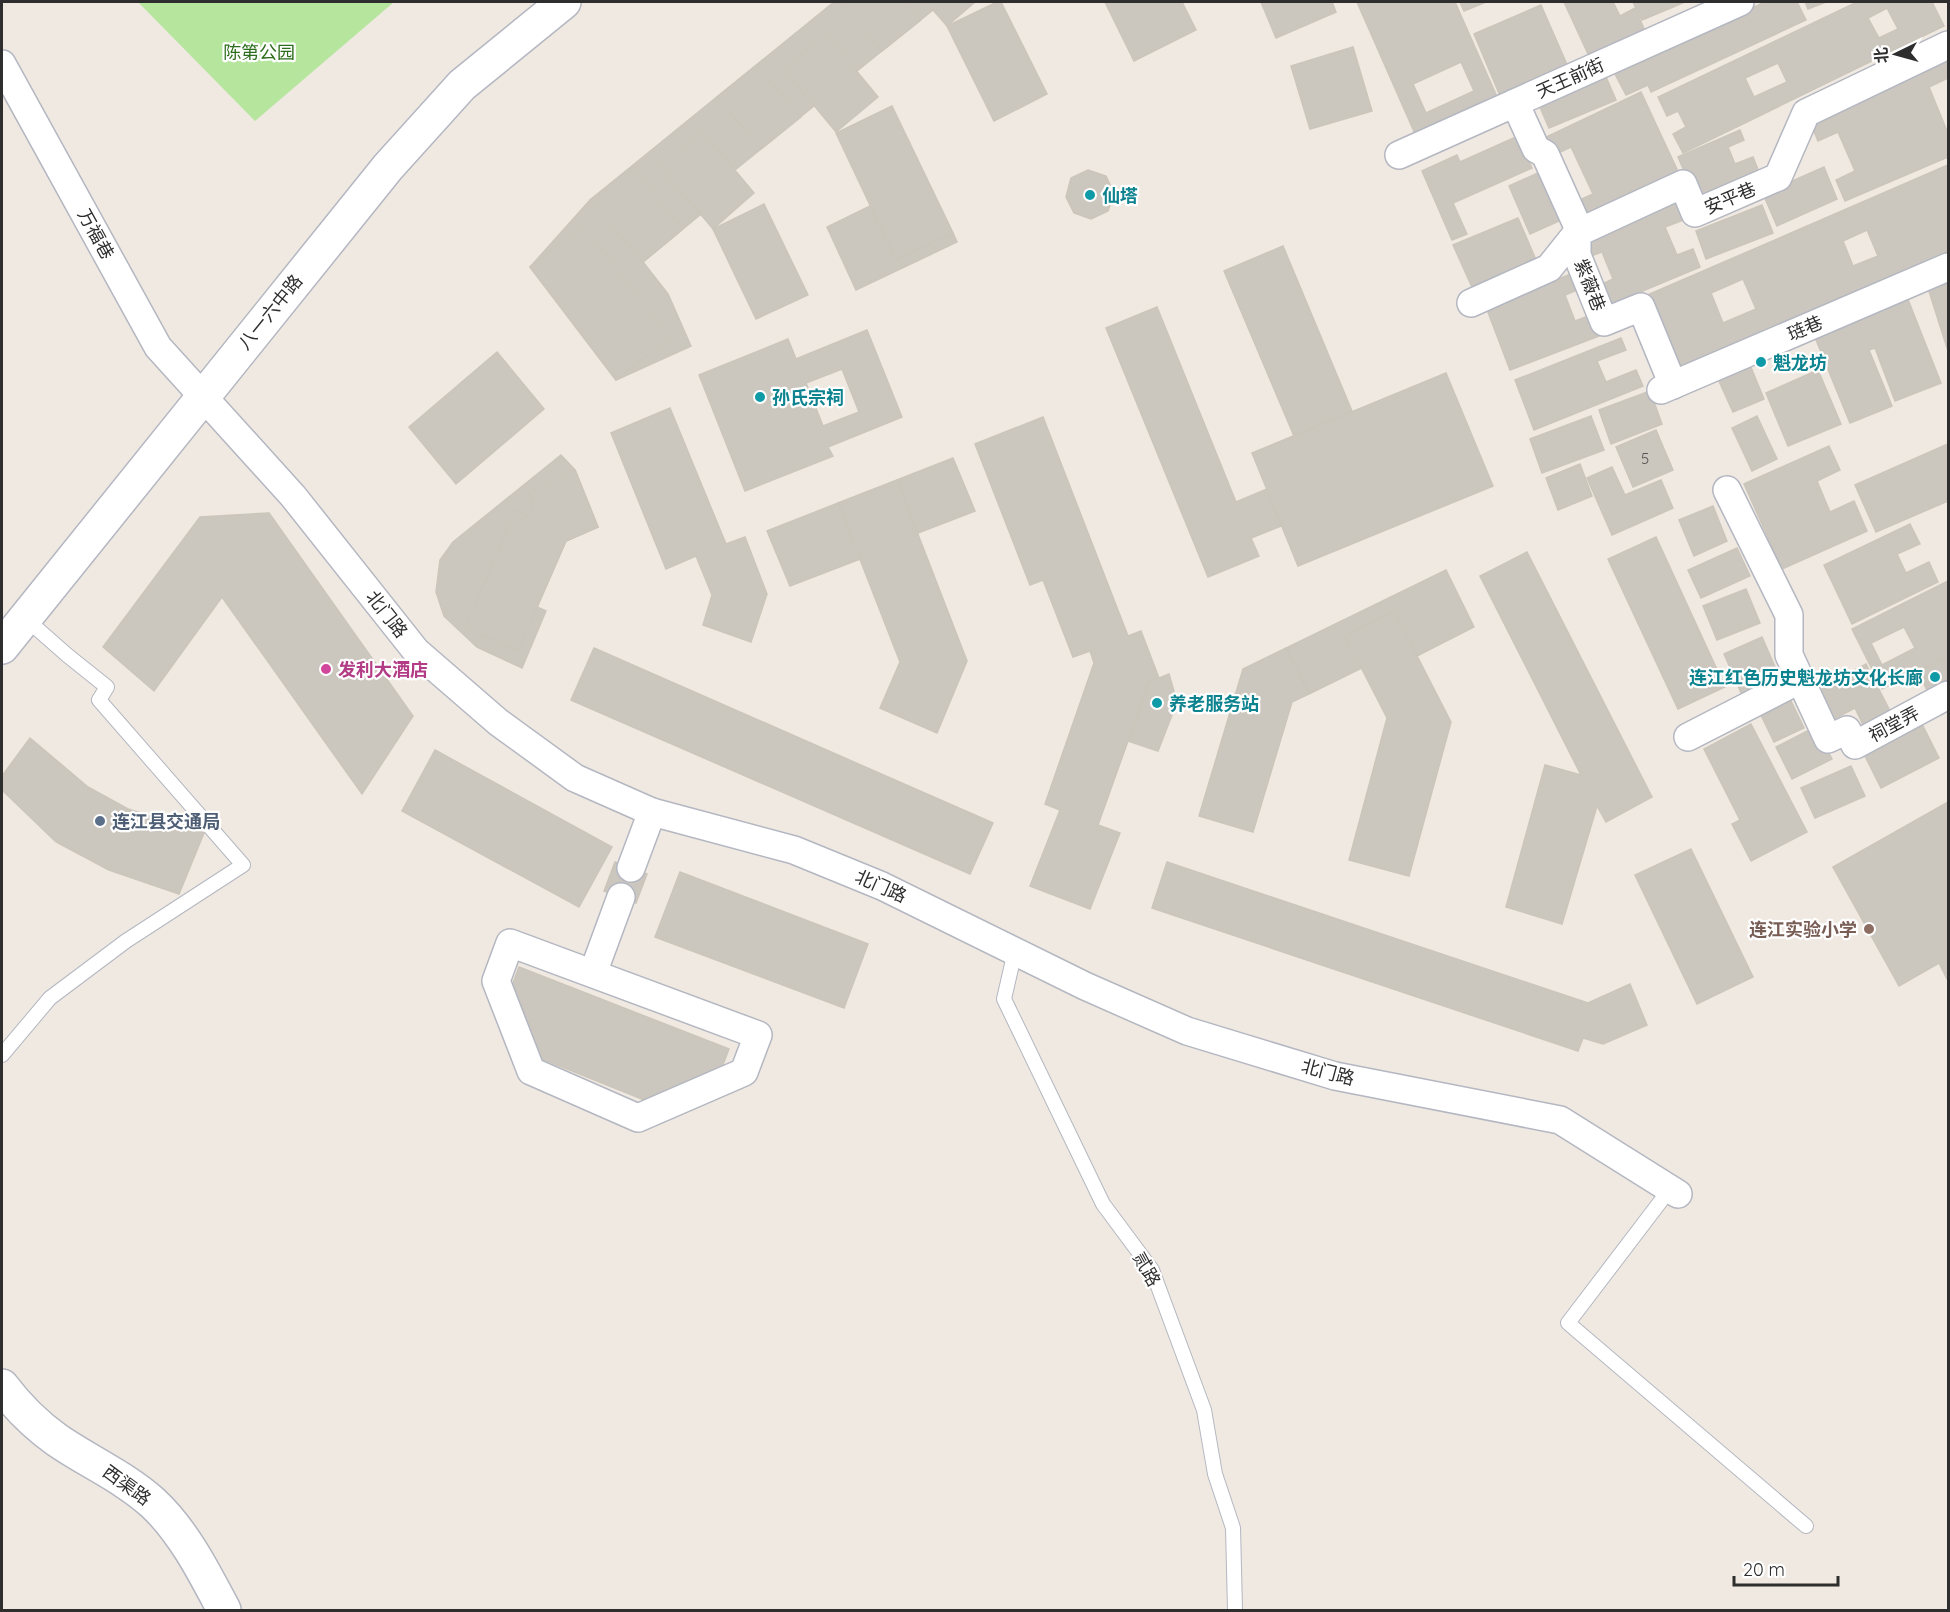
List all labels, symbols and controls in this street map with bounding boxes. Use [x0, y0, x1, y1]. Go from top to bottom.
north arrow [1866, 24, 1926, 84]
park label: 陈第公园 [223, 41, 295, 64]
text: 北 [1870, 46, 1892, 64]
street label: 天王前街 [1532, 53, 1608, 103]
street label: 安平巷 [1701, 177, 1759, 219]
place label: 仙塔 [1102, 184, 1138, 207]
marker: 仙塔 [1083, 188, 1097, 202]
street label: 万福巷 [73, 205, 119, 263]
street label: 紫薇巷 [1570, 256, 1610, 314]
street label: 八一六中路 [233, 270, 307, 354]
street label: 琏巷 [1784, 310, 1826, 346]
place label: 魁龙坊 [1773, 351, 1827, 374]
marker: 魁龙坊 [1754, 355, 1768, 369]
place label: 孙氏宗祠 [772, 386, 844, 409]
marker: 孙氏宗祠 [753, 390, 767, 404]
house number: 5 [1641, 449, 1649, 468]
street label: 北门路 [361, 586, 413, 642]
place label: 发利大酒店 [338, 658, 428, 681]
marker: 发利大酒店 [319, 662, 333, 676]
place label: 连江红色历史魁龙坊文化长廊 [1689, 666, 1923, 689]
marker: 连江红色历史魁龙坊文化长廊 [1928, 670, 1942, 684]
place label: 养老服务站 [1169, 692, 1259, 715]
marker: 养老服务站 [1150, 696, 1164, 710]
street label: 祠堂弄 [1865, 701, 1923, 747]
place label: 连江县交通局 [112, 810, 220, 833]
marker: 连江县交通局 [93, 814, 107, 828]
street label: 北门路 [852, 865, 910, 907]
place label: 连江实验小学 [1749, 918, 1857, 941]
marker: 连江实验小学 [1862, 922, 1876, 936]
street label: 北门路 [1299, 1054, 1357, 1090]
street label: 贰路 [1128, 1248, 1166, 1290]
street label: 西渠路 [98, 1460, 156, 1510]
scale bar [1734, 1549, 1838, 1587]
text: 20 m [1743, 1558, 1785, 1581]

